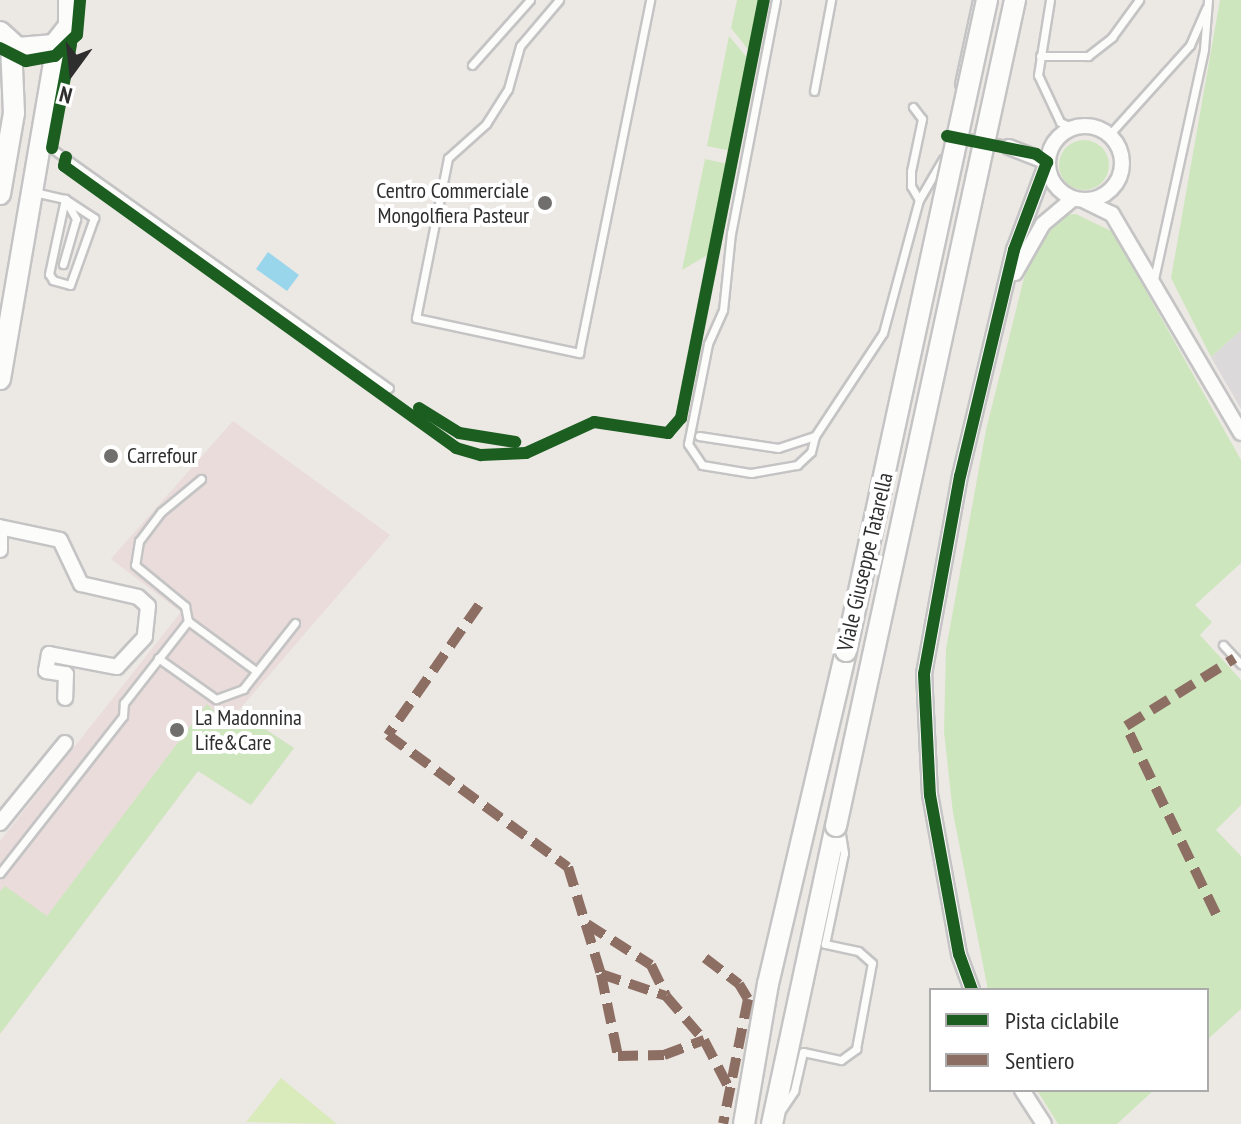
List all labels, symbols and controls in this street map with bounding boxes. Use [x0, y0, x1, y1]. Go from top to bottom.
north arrow [32, 32, 112, 112]
text: N [56, 80, 75, 110]
place label: Centro Commerciale Mongolfiera Pasteur [376, 177, 529, 228]
marker: Centro Commerciale Mongolfiera Pasteur [536, 194, 554, 212]
place label: Carrefour [127, 443, 197, 469]
marker: Carrefour [102, 447, 120, 465]
street label: Viale Giuseppe Tatarella [832, 470, 898, 654]
place label: La Madonnina Life&Care [195, 704, 302, 756]
marker: La Madonnina Life&Care [166, 719, 188, 741]
legend [929, 988, 1209, 1092]
text: Pista ciclabile [1005, 1005, 1119, 1036]
text: Sentiero [1005, 1045, 1074, 1076]

